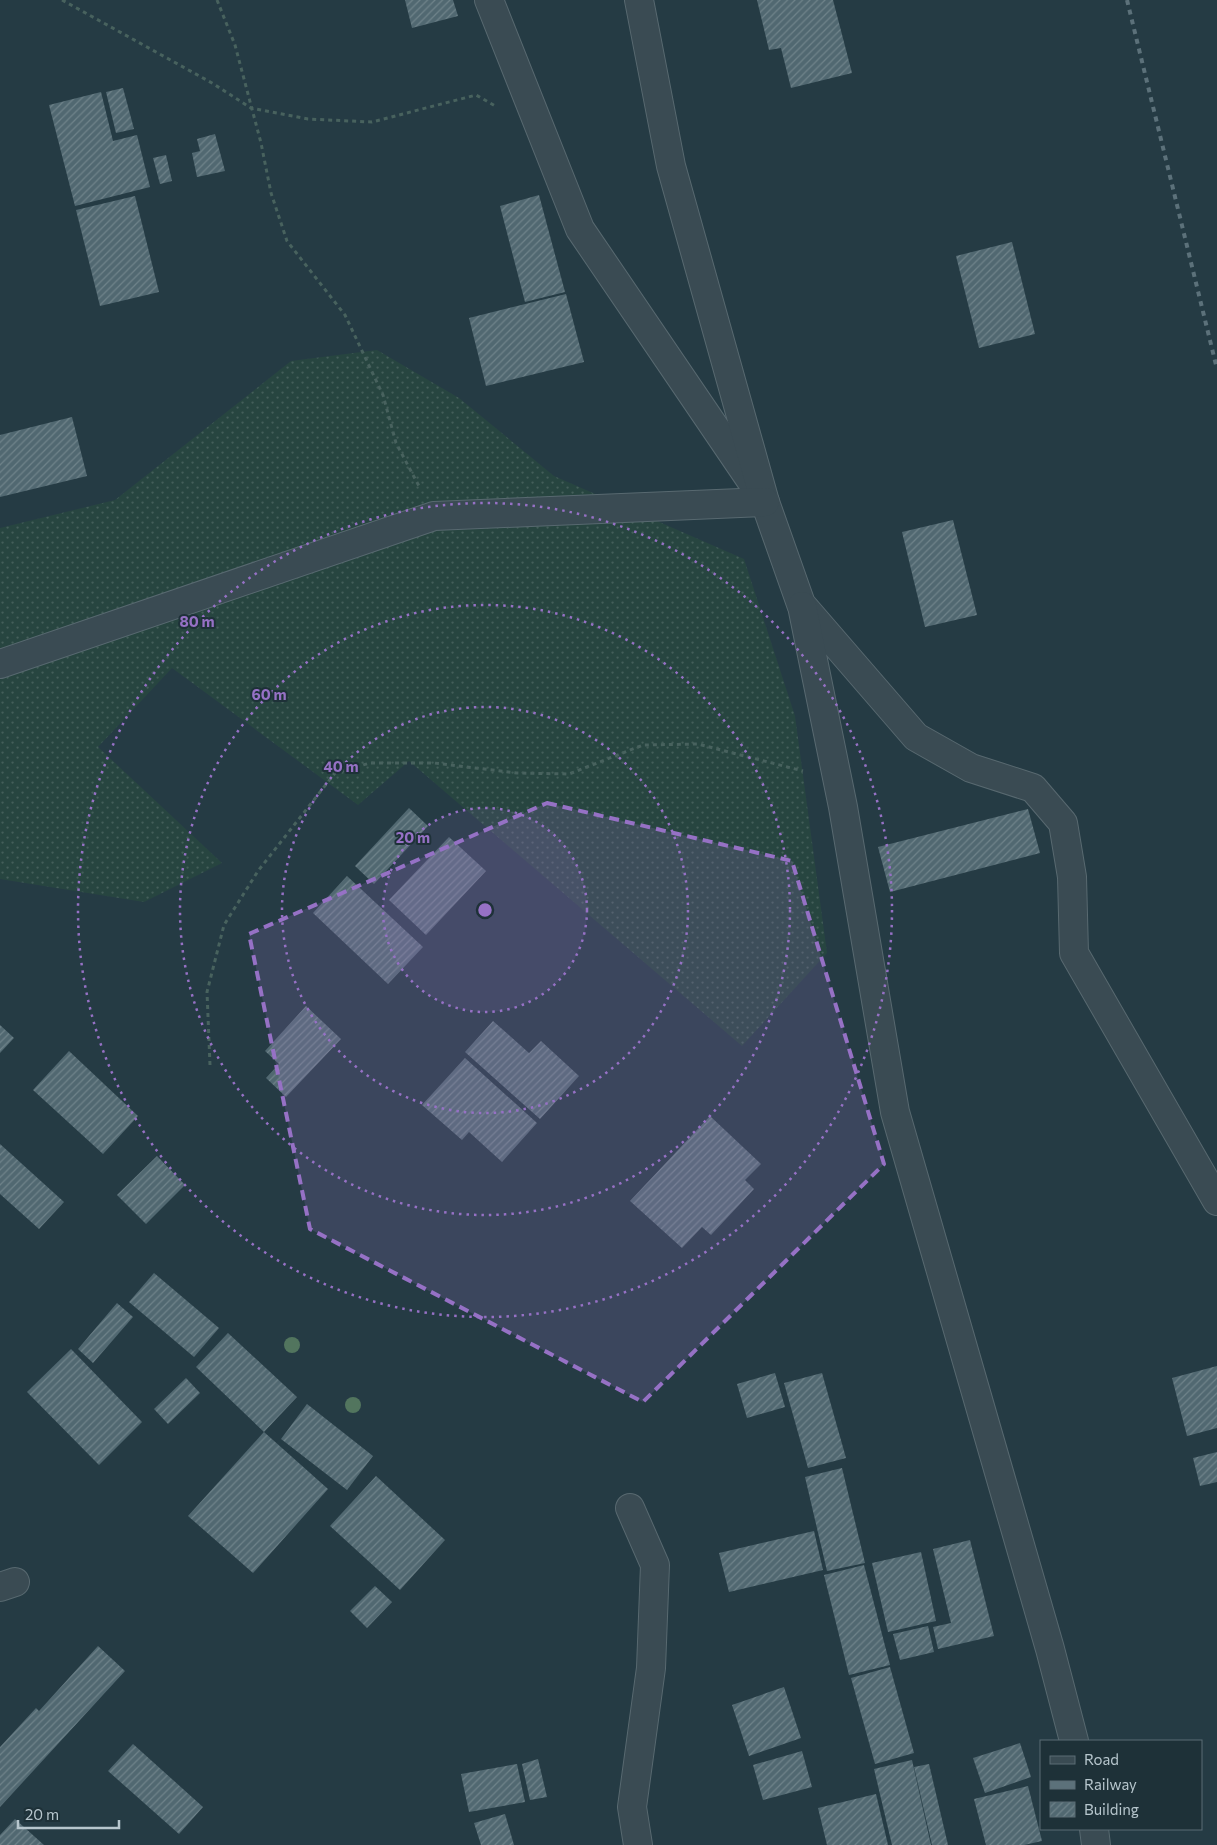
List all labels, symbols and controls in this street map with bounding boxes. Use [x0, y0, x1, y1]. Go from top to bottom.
text: 80 m [179, 612, 215, 630]
text: 60 m [251, 685, 287, 703]
text: 40 m [323, 757, 359, 775]
text: 20 m [396, 828, 430, 846]
centre of rings [476, 901, 494, 919]
legend [1040, 1740, 1202, 1830]
text: Road [1084, 1750, 1119, 1768]
text: Railway [1084, 1775, 1137, 1793]
scale bar [18, 1798, 119, 1830]
text: Building [1084, 1800, 1139, 1818]
text: 20 m [25, 1805, 59, 1823]

